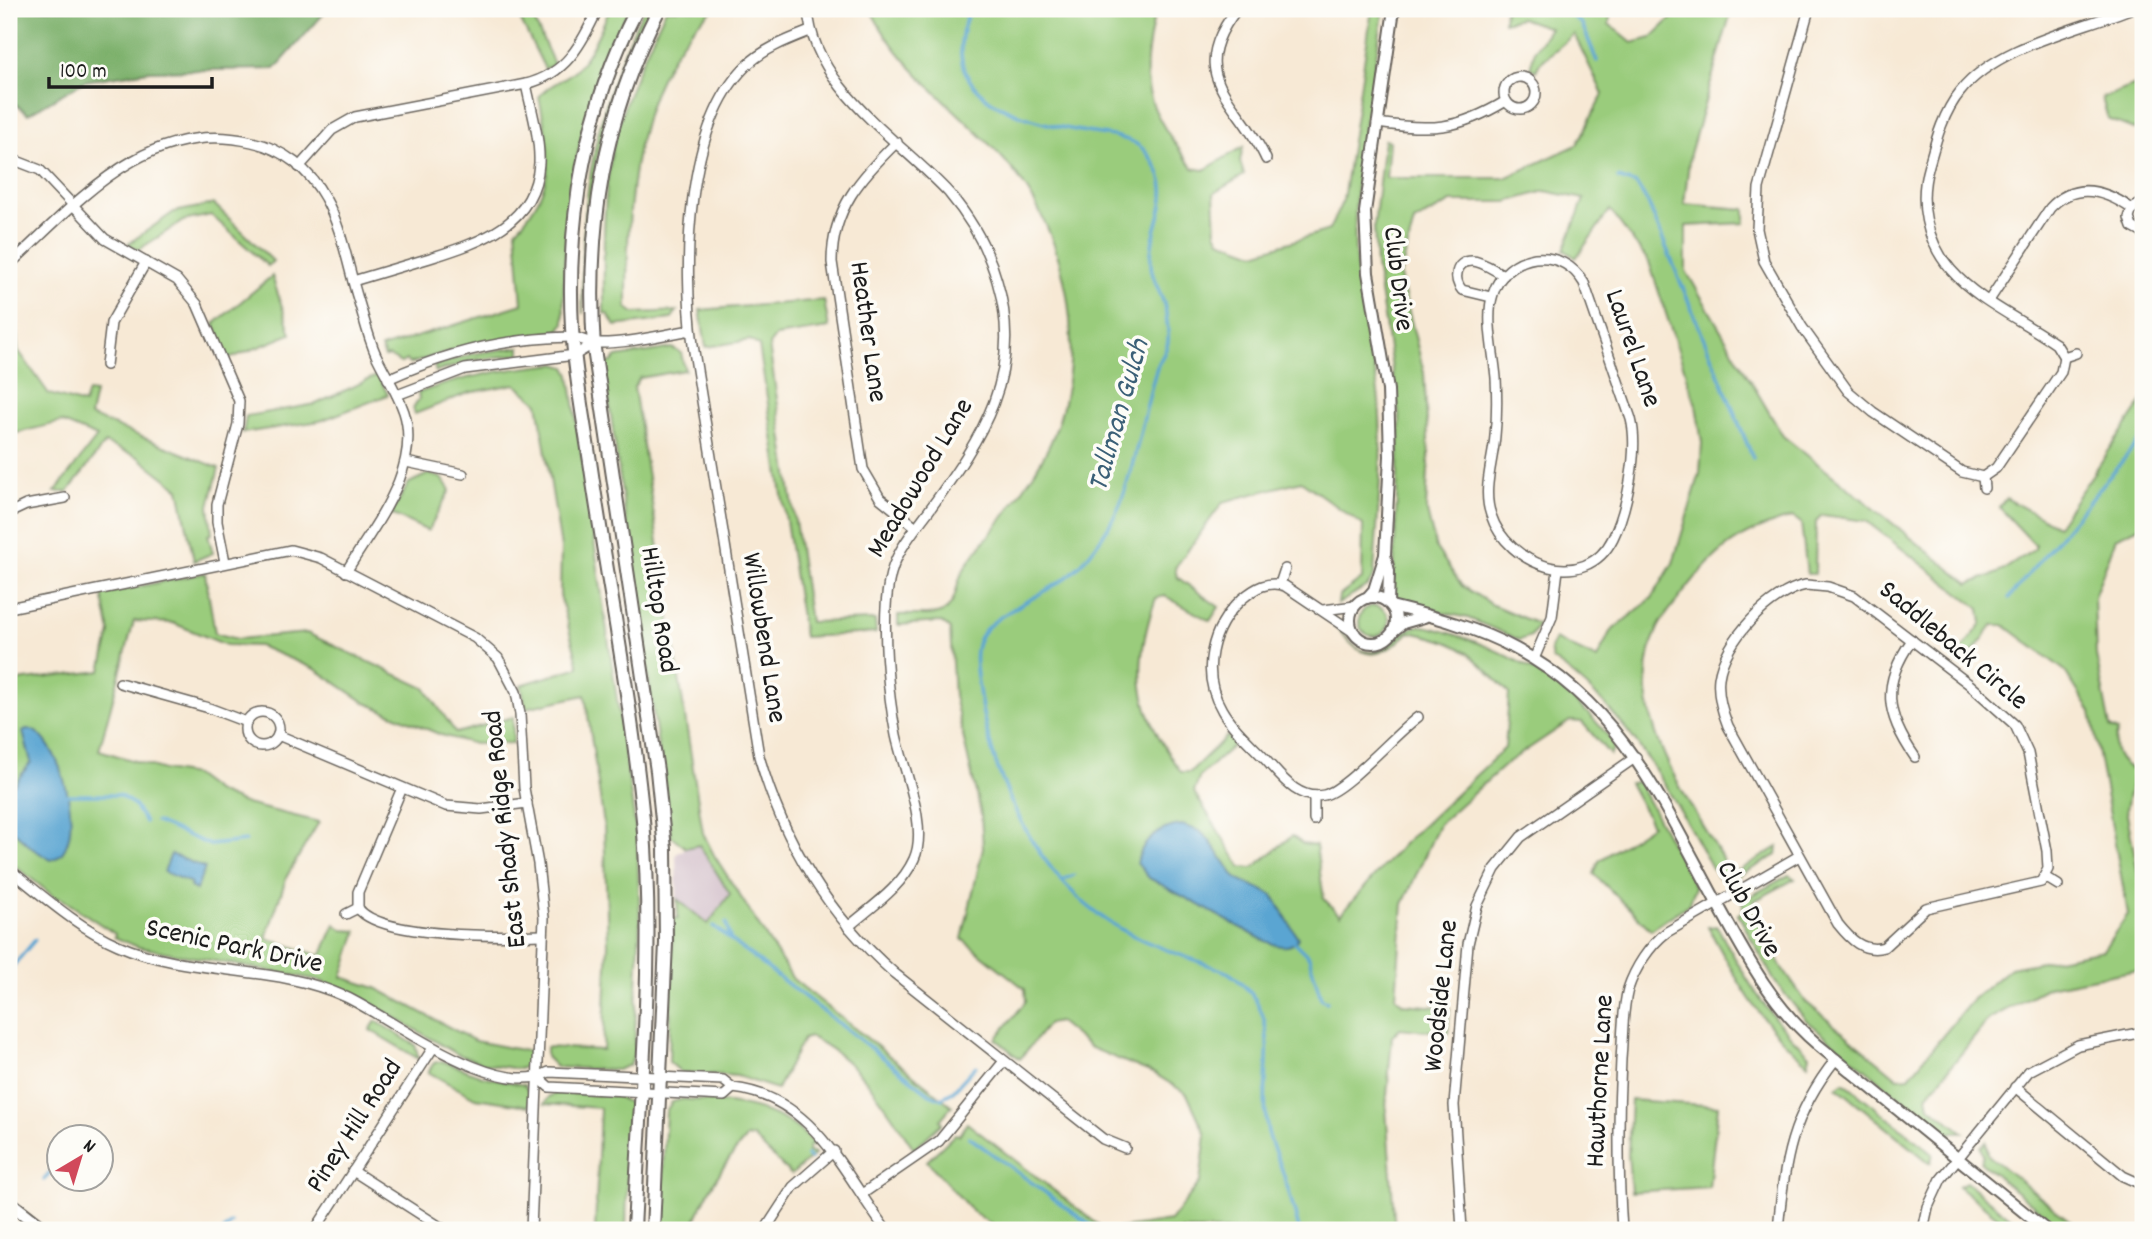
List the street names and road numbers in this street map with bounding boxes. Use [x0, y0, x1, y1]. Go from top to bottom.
street label: Club Drive [1370, 224, 1422, 334]
street label: Heather Lane [836, 259, 896, 405]
street label: Laurel Lane [1592, 285, 1670, 413]
street label: Meadowood Lane [859, 392, 985, 566]
street label: Hilltop Road [627, 544, 687, 676]
street label: Willowbend Lane [729, 550, 795, 726]
street label: Saddleback Circle [1868, 572, 2036, 722]
street label: East Shady Ridge Road [475, 708, 539, 950]
street label: Club Drive [1704, 854, 1790, 966]
street label: Scenic Park Drive [142, 910, 326, 986]
street label: Woodside Lane [1415, 918, 1471, 1074]
street label: Hawthorne Lane [1577, 994, 1627, 1168]
street label: Piney Hill Road [298, 1052, 414, 1202]

